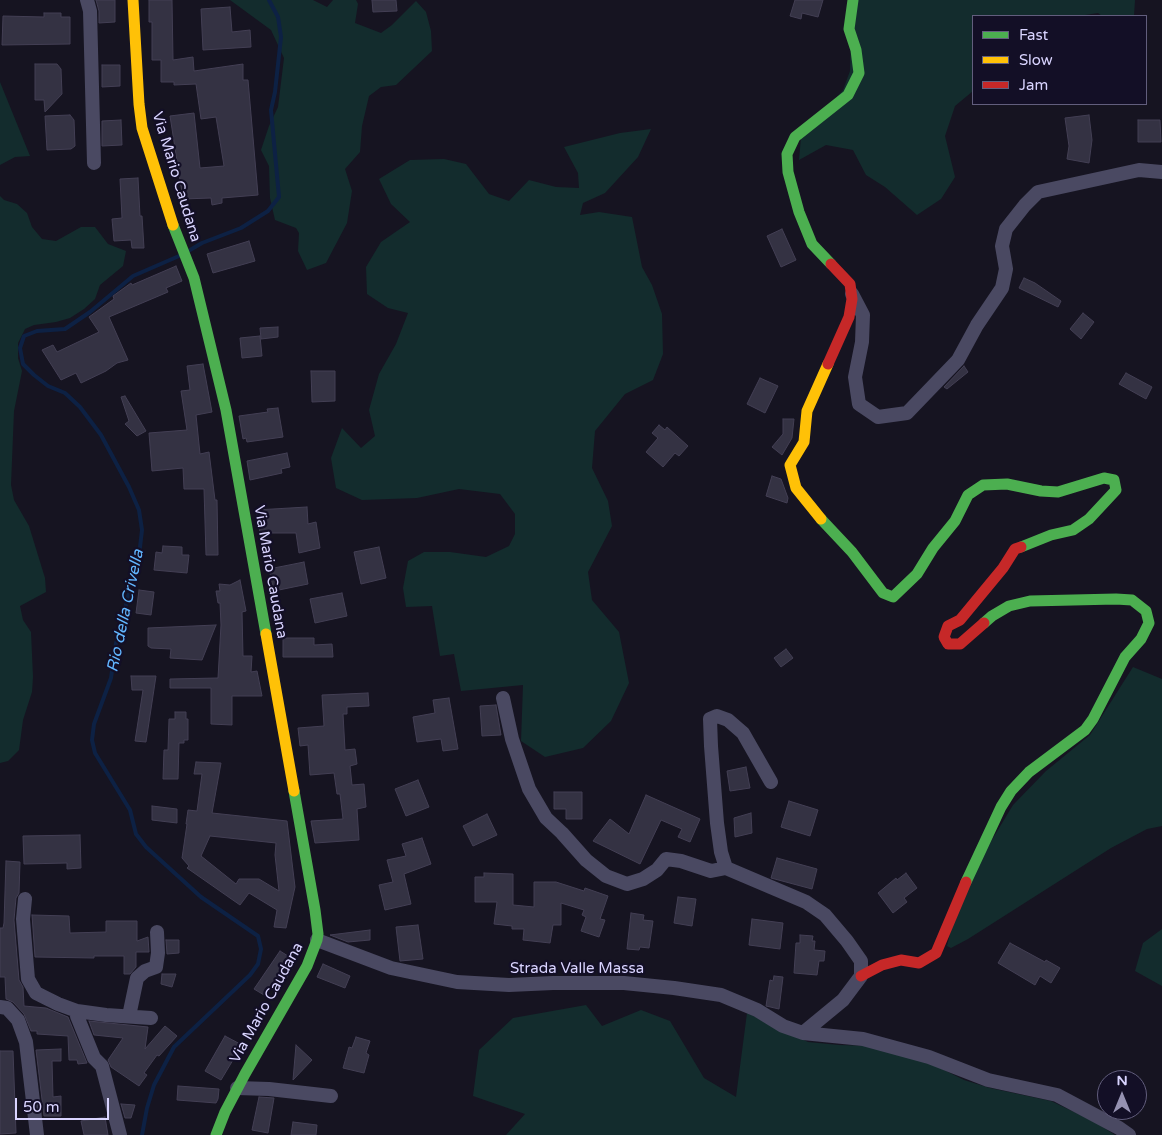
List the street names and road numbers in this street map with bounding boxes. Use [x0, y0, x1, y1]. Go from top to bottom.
street label: Via Mario Caudana [148, 110, 204, 244]
street label: Via Mario Caudana [249, 504, 291, 640]
street label: Via Mario Caudana [226, 940, 308, 1066]
street label: Strada Valle Massa [510, 960, 644, 978]

